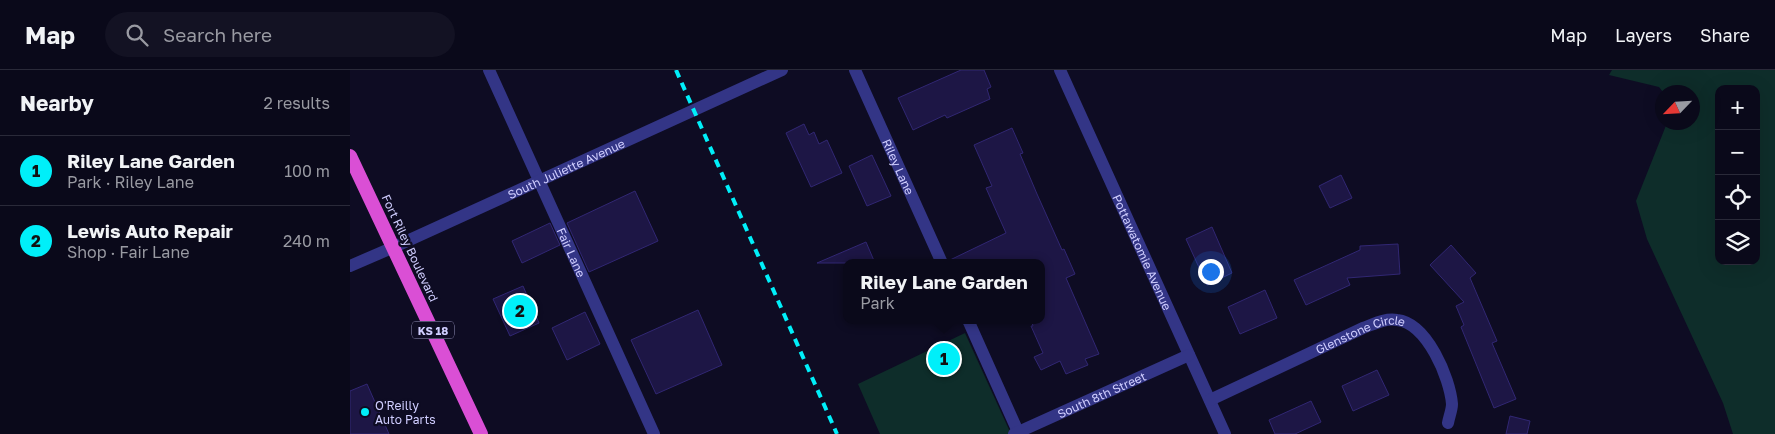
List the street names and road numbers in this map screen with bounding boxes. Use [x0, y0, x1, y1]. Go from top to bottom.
street label: South Juliette Avenue [505, 135, 627, 202]
street label: Riley Lane [879, 136, 918, 197]
street label: Fort Riley Boulevard [379, 192, 441, 304]
street label: Pottawatomie Avenue [1110, 192, 1175, 312]
street label: Fair Lane [554, 225, 589, 279]
street label: Glenstone Circle [1313, 312, 1407, 357]
road number: KS 18 [412, 322, 454, 338]
street label: South 8th Street [1055, 368, 1148, 421]

